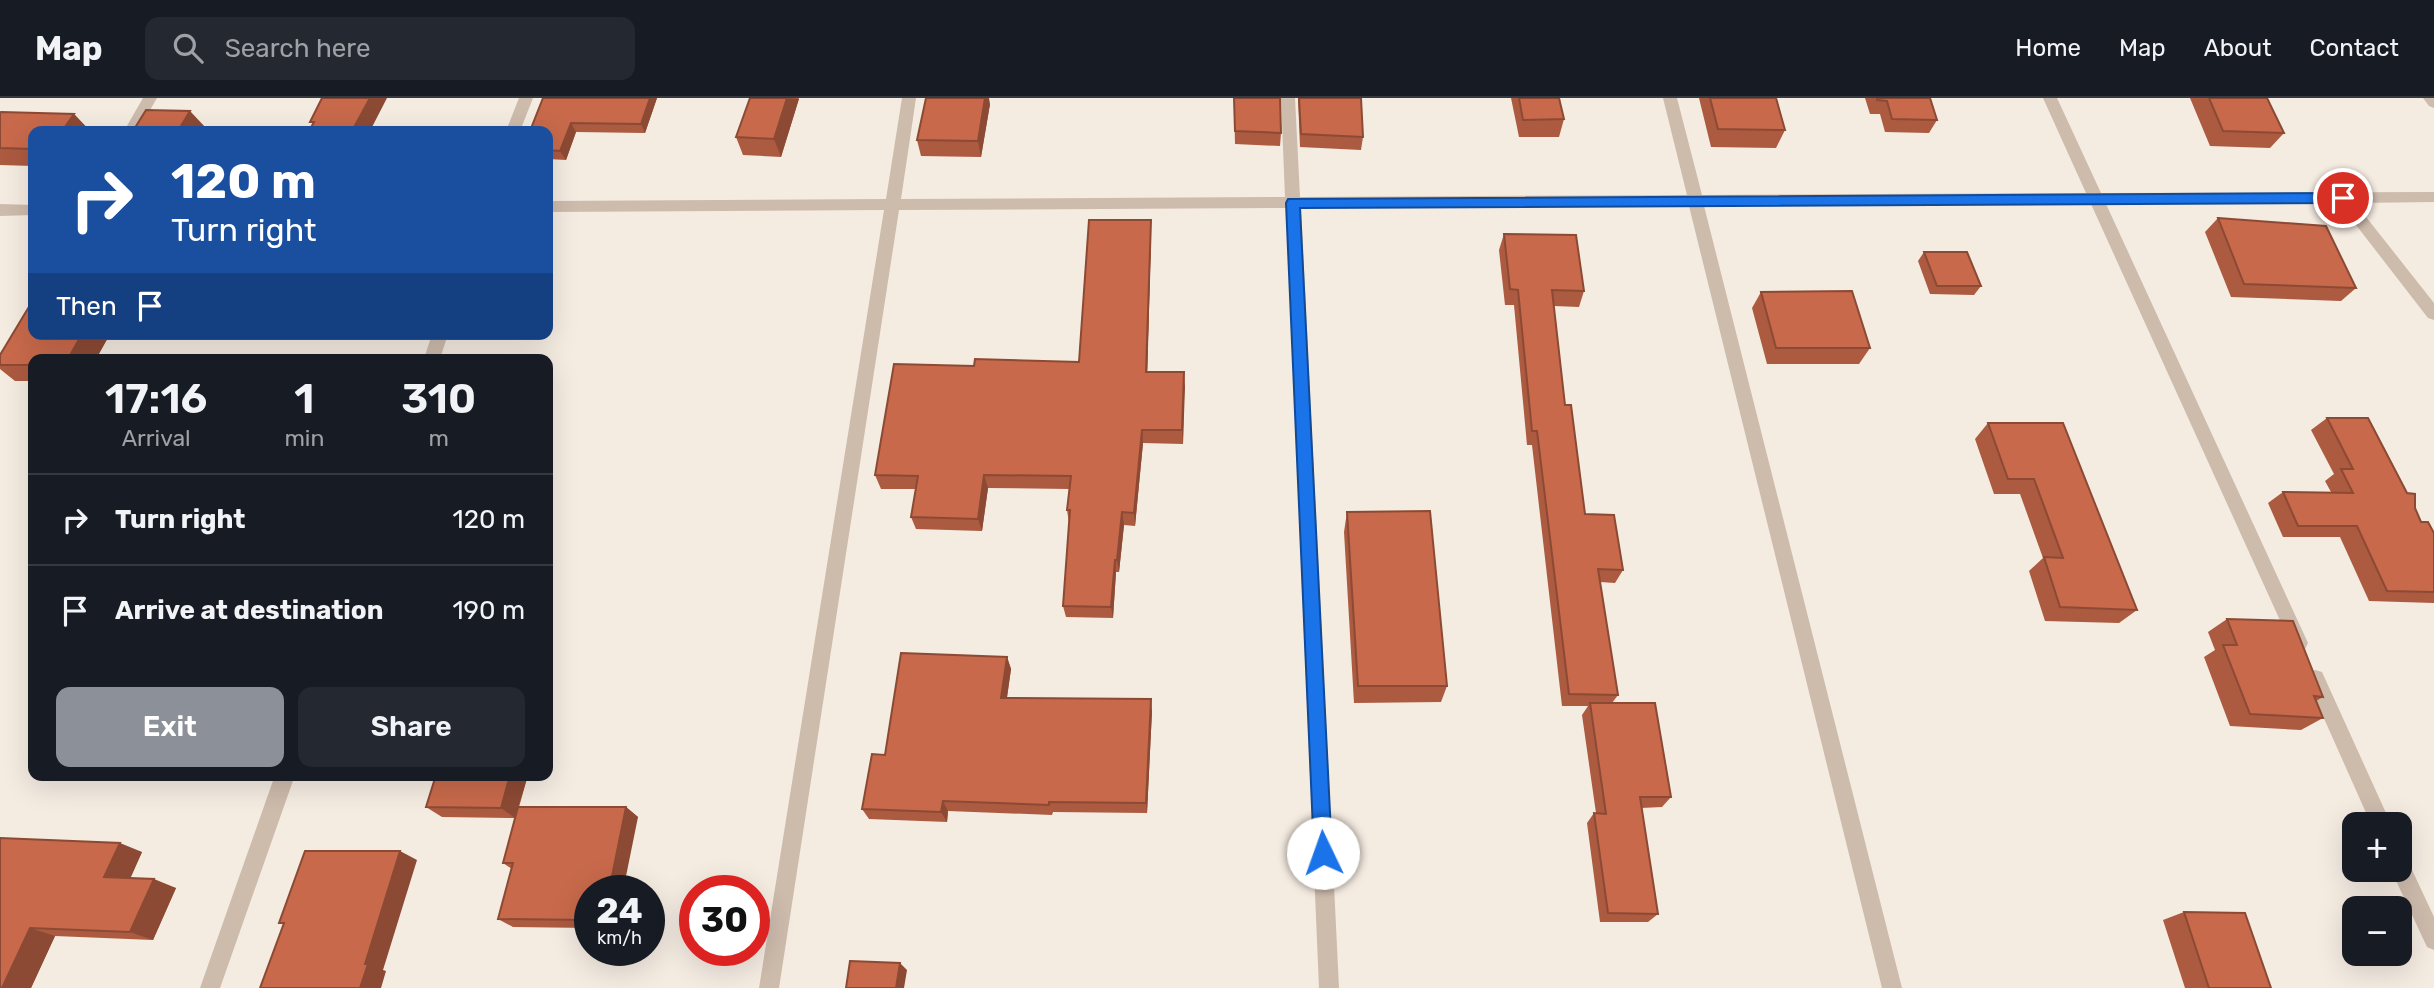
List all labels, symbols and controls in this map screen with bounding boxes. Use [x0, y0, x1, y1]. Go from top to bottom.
search box [145, 17, 635, 80]
text: Map [35, 29, 103, 68]
icon: search [169, 29, 207, 67]
text: Search here [225, 33, 370, 64]
text: Home [2015, 34, 2081, 62]
text: Map [2119, 34, 2166, 62]
text: About [2204, 34, 2272, 62]
text: Contact [2310, 34, 2399, 62]
text: 120 m [171, 152, 316, 210]
icon: right [56, 154, 147, 245]
pin [2313, 168, 2373, 228]
icon: arrive [2324, 179, 2362, 217]
text: Turn right [171, 211, 316, 249]
icon: arrive [131, 287, 169, 325]
text: Then [56, 291, 117, 322]
text: 17:16 [105, 374, 207, 424]
text: 1 [294, 374, 314, 424]
text: 310 [401, 374, 476, 424]
text: Arrival [122, 424, 191, 452]
text: min [284, 424, 324, 452]
text: m [428, 424, 449, 452]
icon: right [56, 501, 94, 539]
text: Turn right [115, 504, 245, 535]
text: 120 m [453, 504, 525, 535]
icon: arrive [56, 592, 94, 630]
text: Arrive at destination [115, 595, 383, 626]
text: 190 m [452, 595, 525, 626]
button: Exit [56, 687, 284, 767]
button: Share [298, 687, 525, 767]
map controls [2342, 812, 2412, 966]
button: + [2342, 812, 2412, 882]
position arrow [1286, 816, 1360, 890]
speed limit sign: 30 [679, 875, 770, 966]
text: 24 [596, 890, 643, 932]
button: − [2342, 896, 2412, 966]
text: km/h [597, 927, 642, 949]

